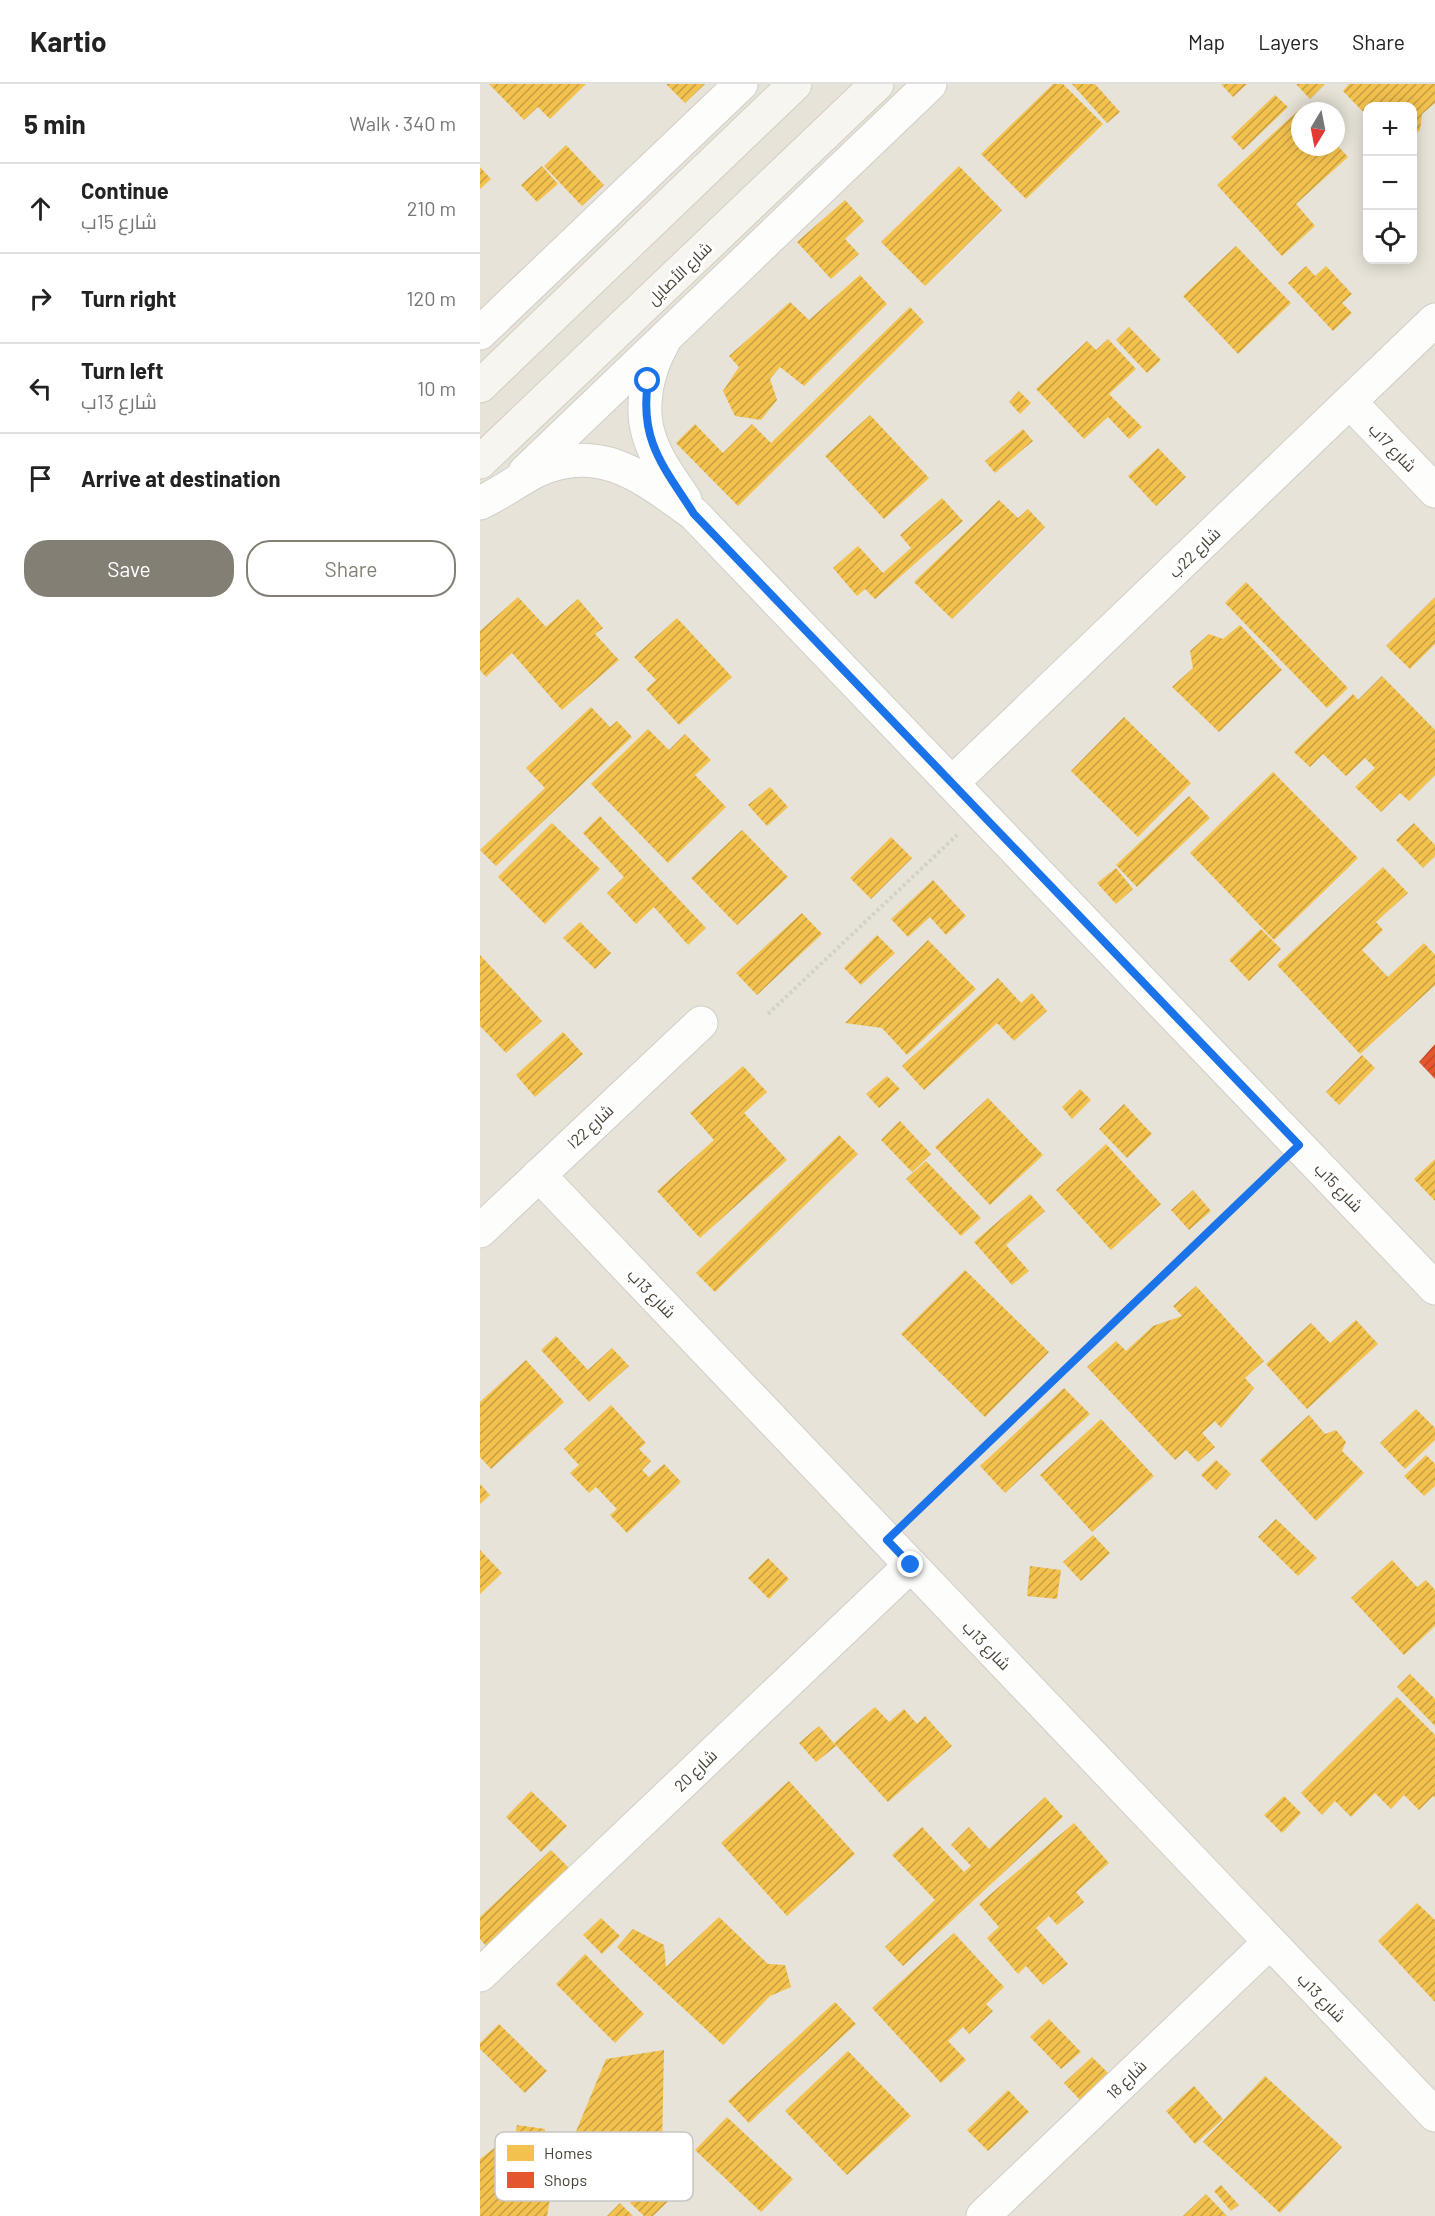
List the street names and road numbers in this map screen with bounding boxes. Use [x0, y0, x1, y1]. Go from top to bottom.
street label: شارع الأصايل [643, 238, 717, 311]
street label: شارع 17ب [1363, 419, 1421, 477]
street label: شارع 22ب [1164, 523, 1226, 583]
street label: شارع 22ا [563, 1100, 619, 1154]
street label: شارع 15ب [1309, 1159, 1367, 1218]
street label: شارع 13ب [622, 1265, 680, 1324]
street label: شارع 13ب [957, 1617, 1015, 1676]
street label: شارع 20 [670, 1745, 722, 1797]
street label: شارع 13ب [1292, 1969, 1350, 2028]
street label: شارع 18 [1102, 2055, 1152, 2105]

